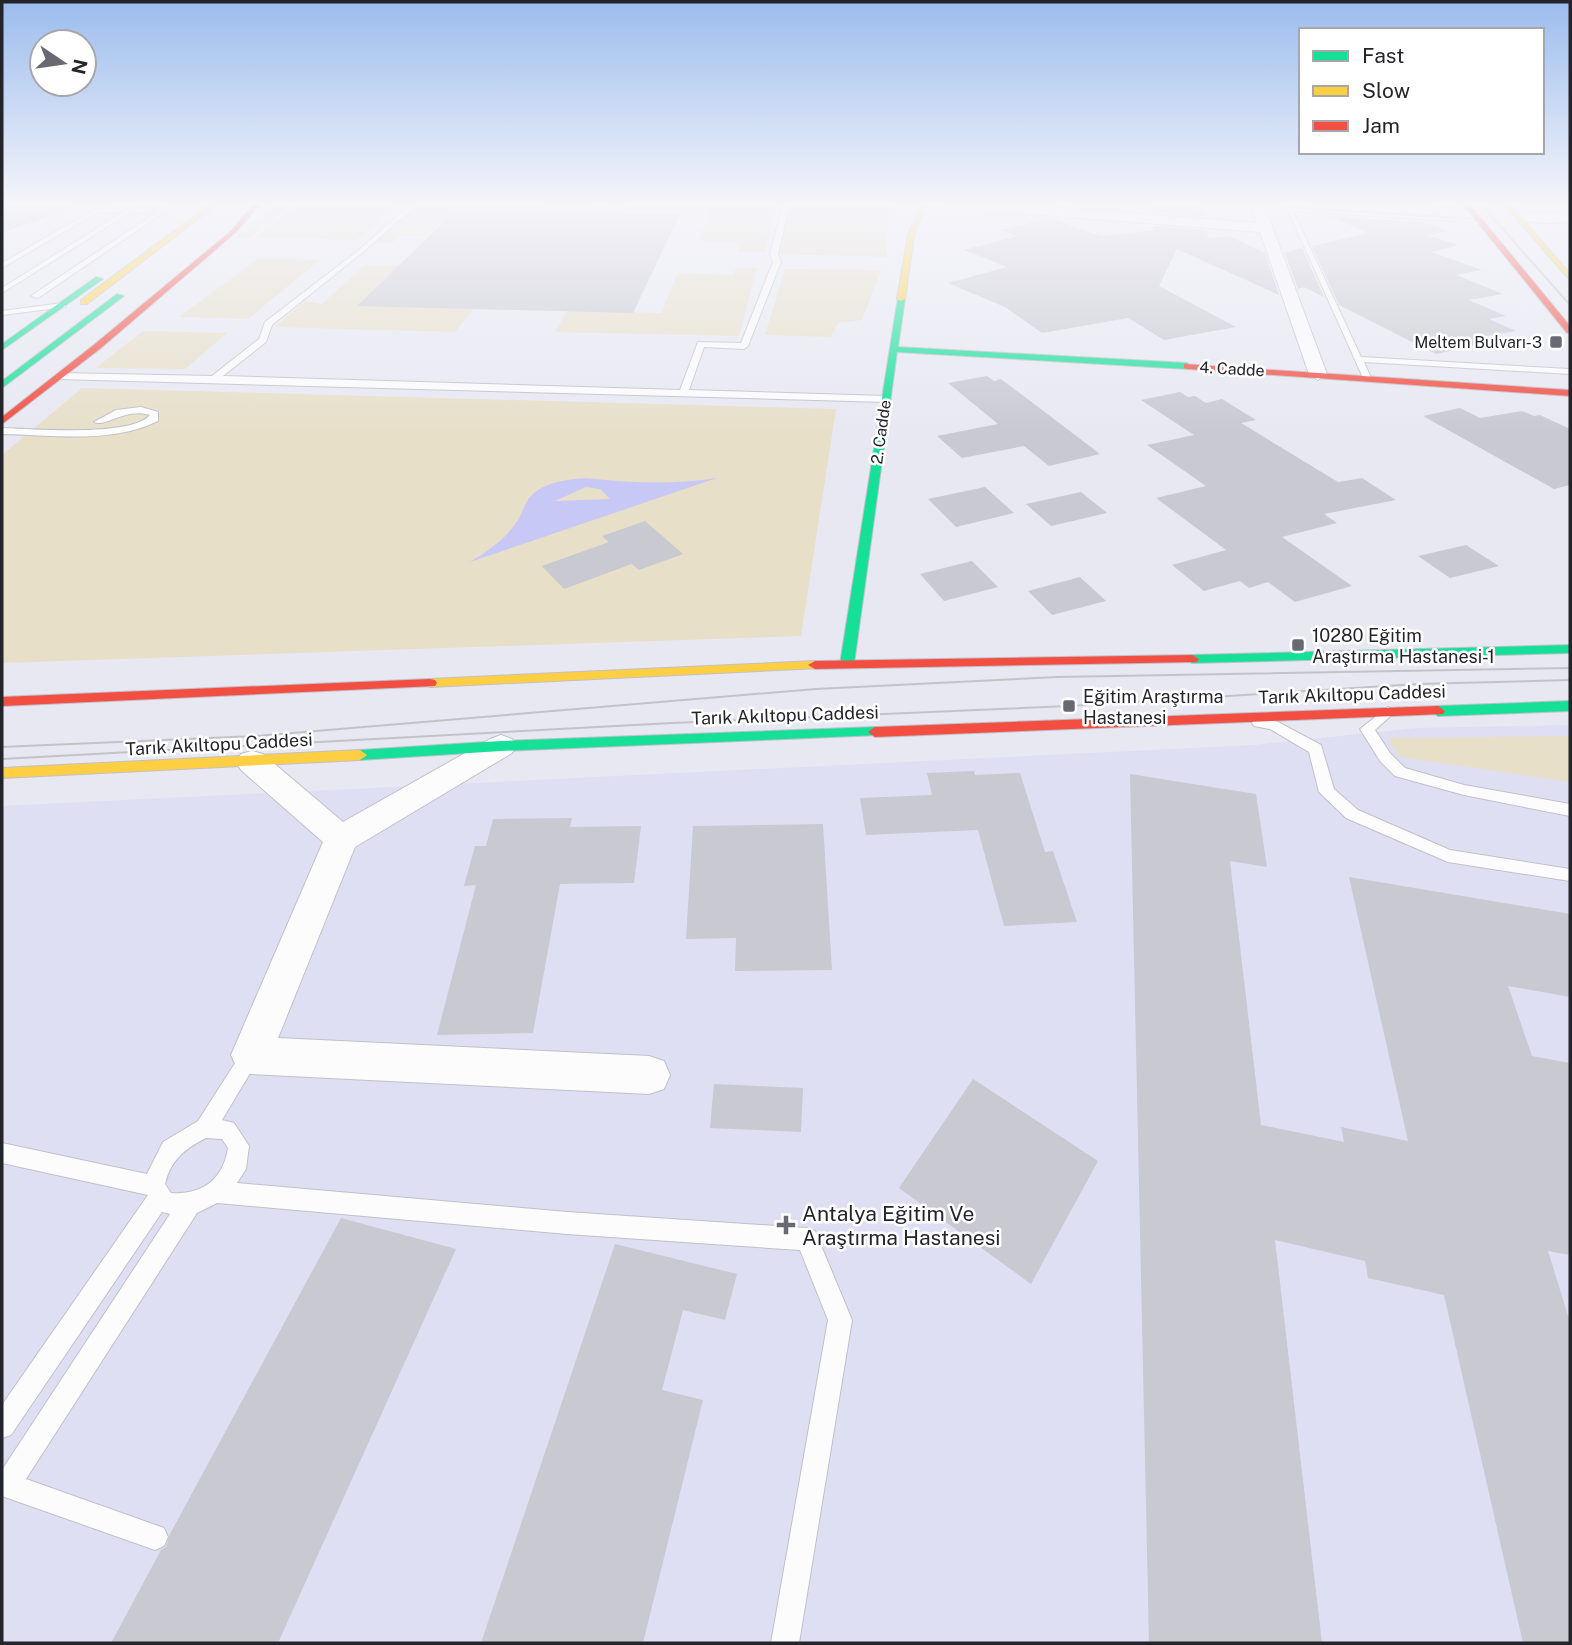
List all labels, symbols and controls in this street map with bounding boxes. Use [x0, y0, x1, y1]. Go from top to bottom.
north arrow [28, 28, 98, 98]
legend [1299, 28, 1544, 154]
text: Fast [1362, 43, 1404, 68]
text: N [67, 57, 92, 77]
text: Slow [1362, 78, 1410, 103]
text: Jam [1362, 113, 1400, 138]
place label: Meltem Bulvarı-3 [1414, 333, 1542, 352]
marker: Meltem Bulvarı-3 [1548, 334, 1564, 350]
street label: 4. Cadde [1199, 358, 1265, 380]
street label: 2. Cadde [867, 399, 895, 465]
place label: 10280 Eğitim Araştırma Hastanesi-1 [1312, 625, 1495, 667]
marker: 10280 Eğitim Araştırma Hastanesi-1 [1290, 637, 1306, 653]
street label: Tarık Akıltopu Caddesi [1258, 680, 1446, 708]
place label: Eğitim Araştırma Hastanesi [1083, 686, 1223, 728]
marker: Eğitim Araştırma Hastanesi [1061, 698, 1077, 714]
street label: Tarık Akıltopu Caddesi [691, 701, 879, 729]
street label: Tarık Akıltopu Caddesi [125, 729, 313, 759]
place label: Antalya Eğitim Ve Araştırma Hastanesi [802, 1201, 1000, 1250]
marker: Antalya Eğitim Ve Araştırma Hastanesi [776, 1215, 796, 1235]

